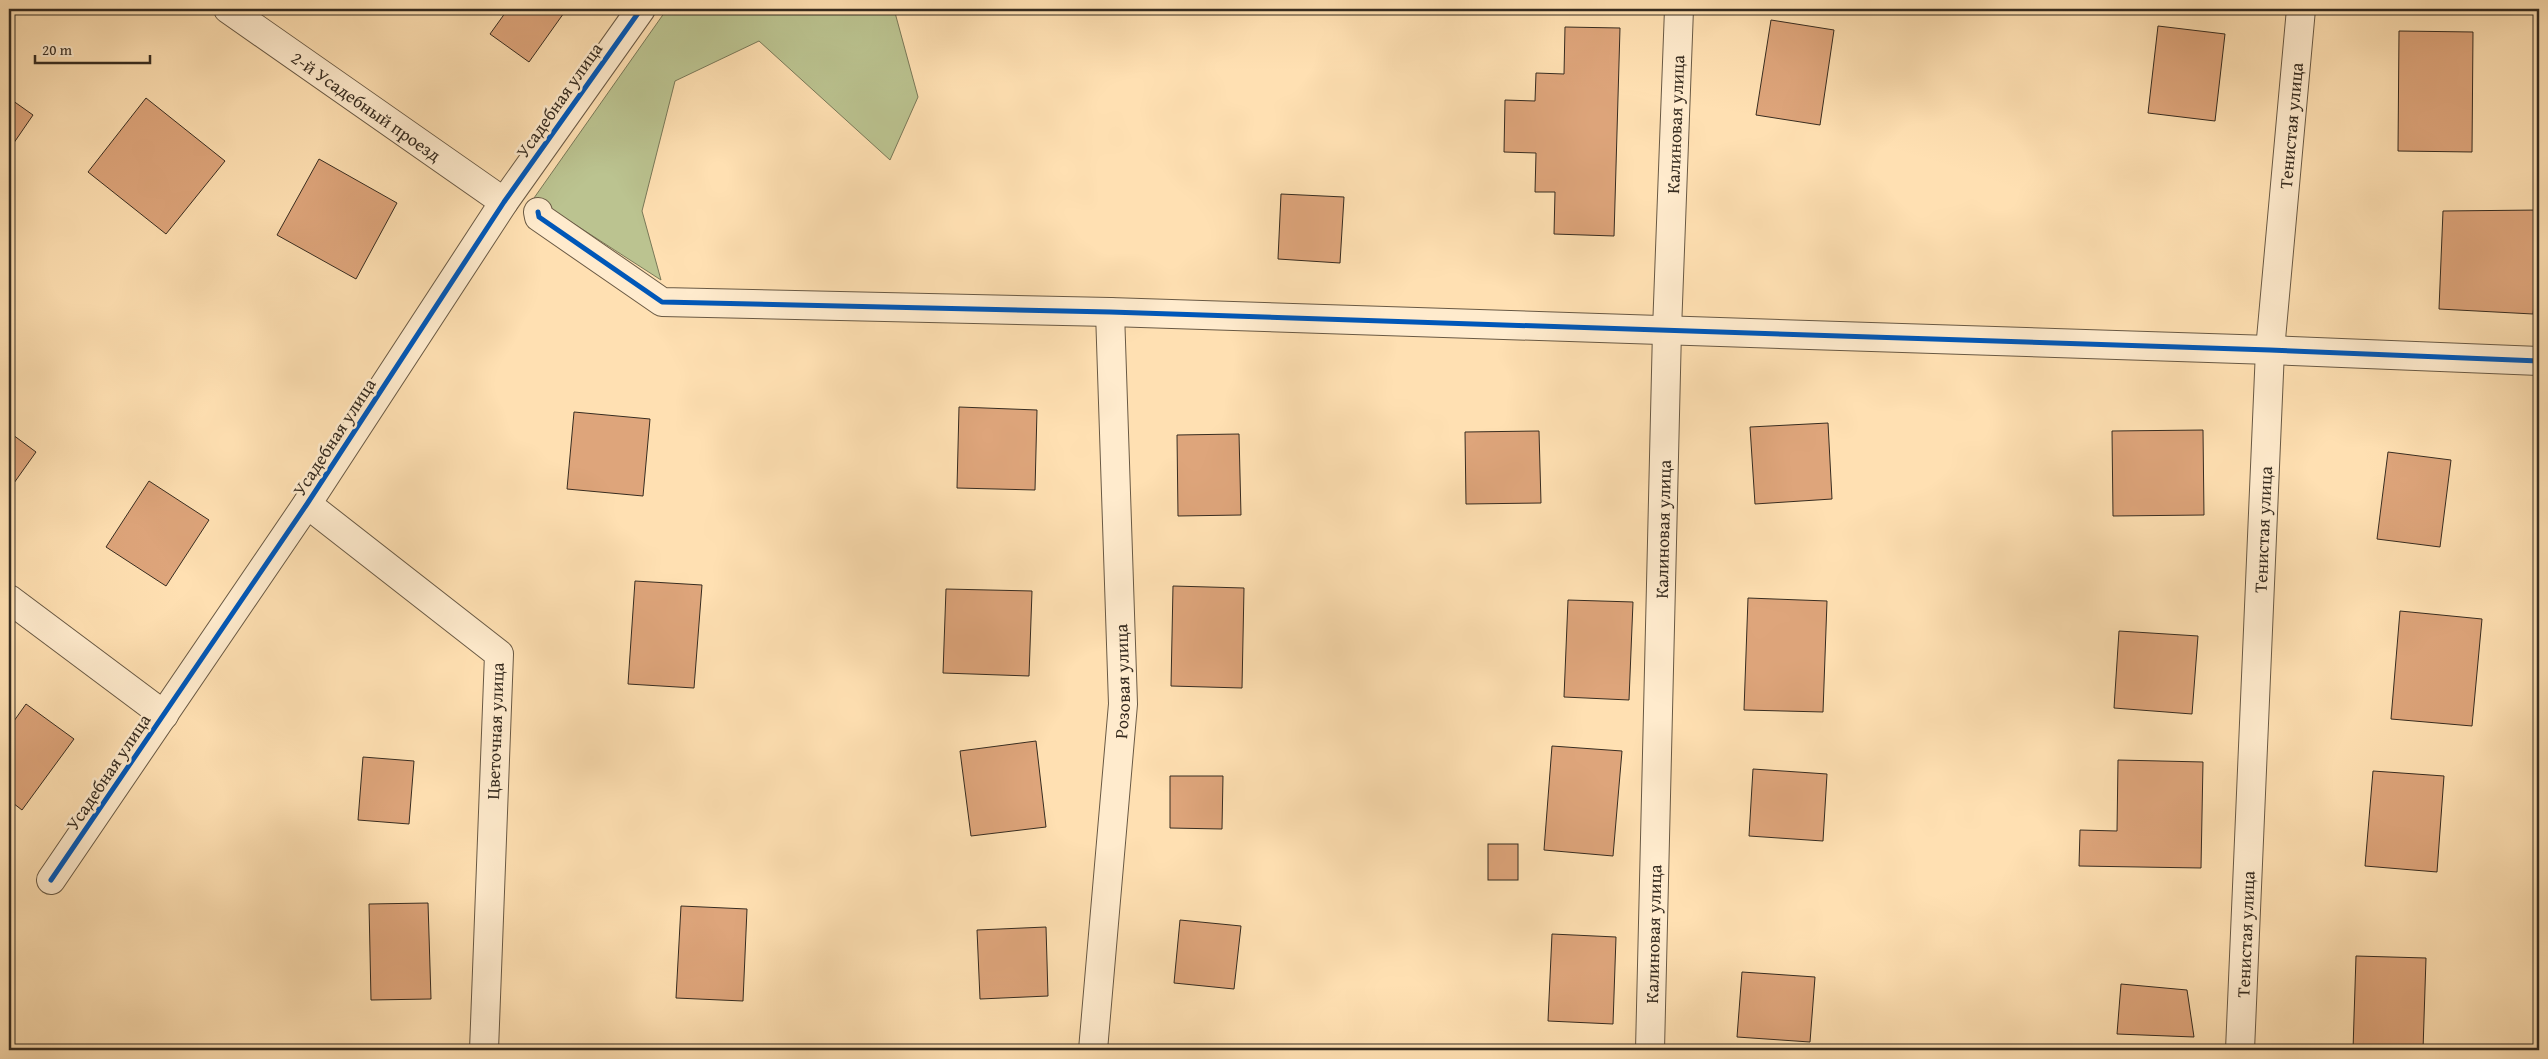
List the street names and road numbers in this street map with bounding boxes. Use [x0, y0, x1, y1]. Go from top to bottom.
street label: Усадебная улица [509, 36, 609, 163]
street label: 2-й Усадебный проезд [286, 44, 447, 168]
street label: Калиновая улица [1659, 54, 1691, 194]
street label: Тенистая улица [2271, 61, 2310, 190]
street label: Усадебная улица [286, 372, 382, 501]
street label: Калиновая улица [1647, 459, 1677, 599]
street label: Тенистая улица [2246, 465, 2279, 593]
street label: Розовая улица [1107, 623, 1137, 740]
street label: Цветочная улица [479, 662, 511, 800]
street label: Усадебная улица [59, 708, 157, 836]
street label: Калиновая улица [1638, 864, 1668, 1004]
street label: Тенистая улица [2229, 870, 2261, 998]

